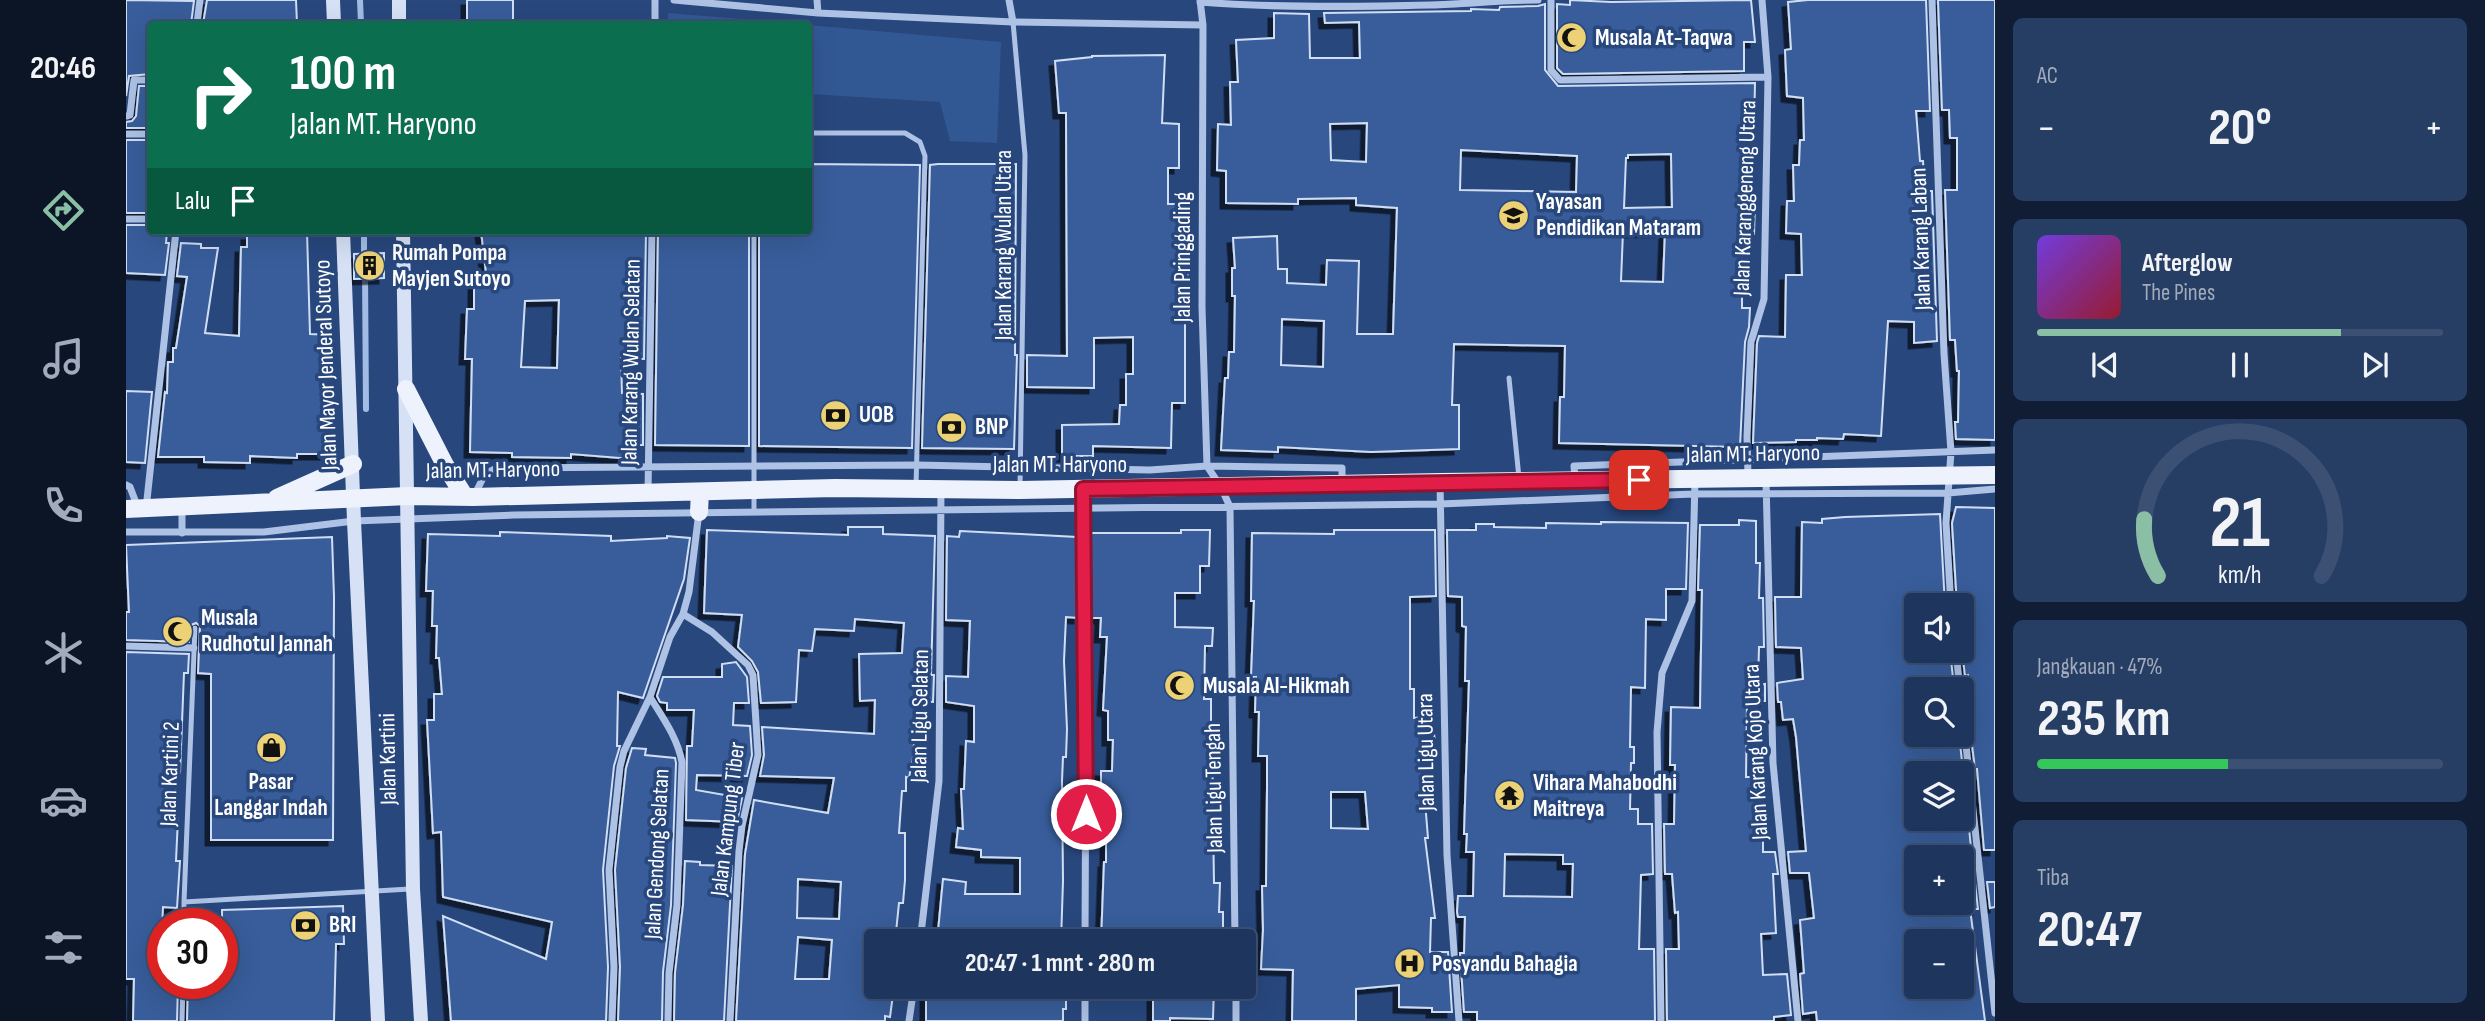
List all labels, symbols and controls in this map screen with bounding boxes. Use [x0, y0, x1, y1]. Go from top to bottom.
mosque icon: Musala At-Taqwa [1555, 21, 1589, 55]
place label: Musala At-Taqwa [1595, 24, 1733, 52]
text: 100 m [290, 45, 396, 104]
text: 20:46 [30, 49, 96, 88]
icon: right [175, 49, 266, 140]
text: AC [2037, 62, 2058, 90]
text: 20° [2208, 97, 2272, 160]
street label: Jalan Karanggeneng Utara [1728, 100, 1762, 297]
text: Jalan MT. Haryono [290, 105, 477, 144]
text: − [2037, 106, 2056, 151]
text: + [2424, 106, 2443, 151]
street label: Jalan Karang Wulan Utara [990, 150, 1018, 341]
street label: Jalan Karang Laban [1905, 167, 1938, 312]
icon: arrive [224, 182, 262, 220]
icon: directions [39, 186, 88, 235]
text: Lalu [175, 186, 210, 217]
place label: Yayasan Pendidikan Mataram [1536, 188, 1701, 242]
street label: Jalan Pringgading [1169, 192, 1197, 323]
school or university icon: Yayasan Pendidikan Mataram [1496, 198, 1530, 232]
place label: Rumah Pompa Mayjen Sutoyo [392, 239, 511, 293]
text: Afterglow [2142, 248, 2233, 279]
building icon: Rumah Pompa Mayjen Sutoyo [352, 249, 386, 283]
street label: Jalan Mayor Jenderal Sutoyo [308, 259, 344, 472]
street label: Jalan Karang Wulan Selatan [615, 259, 647, 466]
text: The Pines [2142, 279, 2215, 307]
icon: music [39, 334, 88, 383]
icon: previous [2086, 346, 2124, 384]
icon: pause [2221, 346, 2259, 384]
icon: next [2356, 346, 2394, 384]
bank icon: UOB [819, 398, 853, 432]
place label: UOB [859, 401, 894, 429]
bank icon: BNP [935, 410, 969, 444]
place label: BNP [975, 413, 1009, 441]
street label: Jalan MT. Haryono [1685, 439, 1820, 469]
pin [1609, 450, 1669, 510]
street label: Jalan MT. Haryono [992, 451, 1127, 479]
street label: Jalan MT. Haryono [425, 455, 560, 485]
icon: arrive [1620, 461, 1658, 499]
icon: phone [39, 481, 88, 530]
text: 21 [2210, 481, 2270, 569]
text: km/h [2218, 560, 2262, 591]
map controls [1904, 593, 1974, 999]
button: sound [1904, 593, 1974, 663]
place label: Musala Rudhotul Jannah [201, 604, 333, 658]
mosque icon: Musala Rudhotul Jannah [161, 614, 195, 648]
icon: climate [39, 628, 88, 677]
street label: Jalan Ligu Selatan [905, 649, 935, 784]
text: Jangkauan · 47% [2037, 653, 2163, 681]
street label: Jalan Karang Kojo Utara [1737, 663, 1775, 842]
mosque icon: Musala Al-Hikmah [1163, 669, 1197, 703]
place label: Musala Al-Hikmah [1203, 672, 1350, 700]
button: search [1904, 677, 1974, 747]
text: 235 km [2037, 688, 2171, 751]
street label: Jalan Ligu Utara [1411, 693, 1441, 812]
street label: Jalan Kartini [373, 713, 403, 806]
street label: Jalan Kartini 2 [154, 721, 186, 828]
street label: Jalan Ligu Tengah [1199, 723, 1229, 854]
shop icon: Pasar Langgar Indah [254, 731, 288, 765]
street label: Jalan Kampung Tiber [705, 740, 751, 899]
button: layers [1904, 761, 1974, 831]
place label: Pasar Langgar Indah [214, 768, 328, 822]
street label: Jalan Gendong Selatan [639, 768, 675, 941]
place label: Vihara Mahabodhi Maitreya [1533, 769, 1677, 823]
icon: car [39, 776, 88, 825]
position arrow [1049, 777, 1123, 851]
temple icon: Vihara Mahabodhi Maitreya [1493, 779, 1527, 813]
button: + [1904, 845, 1974, 915]
text: Tiba [2037, 864, 2069, 892]
text: 20:47 [2037, 899, 2142, 962]
speed limit sign: 30 [147, 908, 238, 999]
bank icon: BRI [289, 908, 323, 942]
place label: BRI [329, 911, 356, 939]
icon: filters [39, 923, 88, 972]
button: − [1904, 929, 1974, 999]
hospital icon: Posyandu Bahagia [1392, 947, 1426, 981]
text: 20:47 · 1 mnt · 280 m [965, 948, 1155, 979]
place label: Posyandu Bahagia [1432, 950, 1578, 978]

